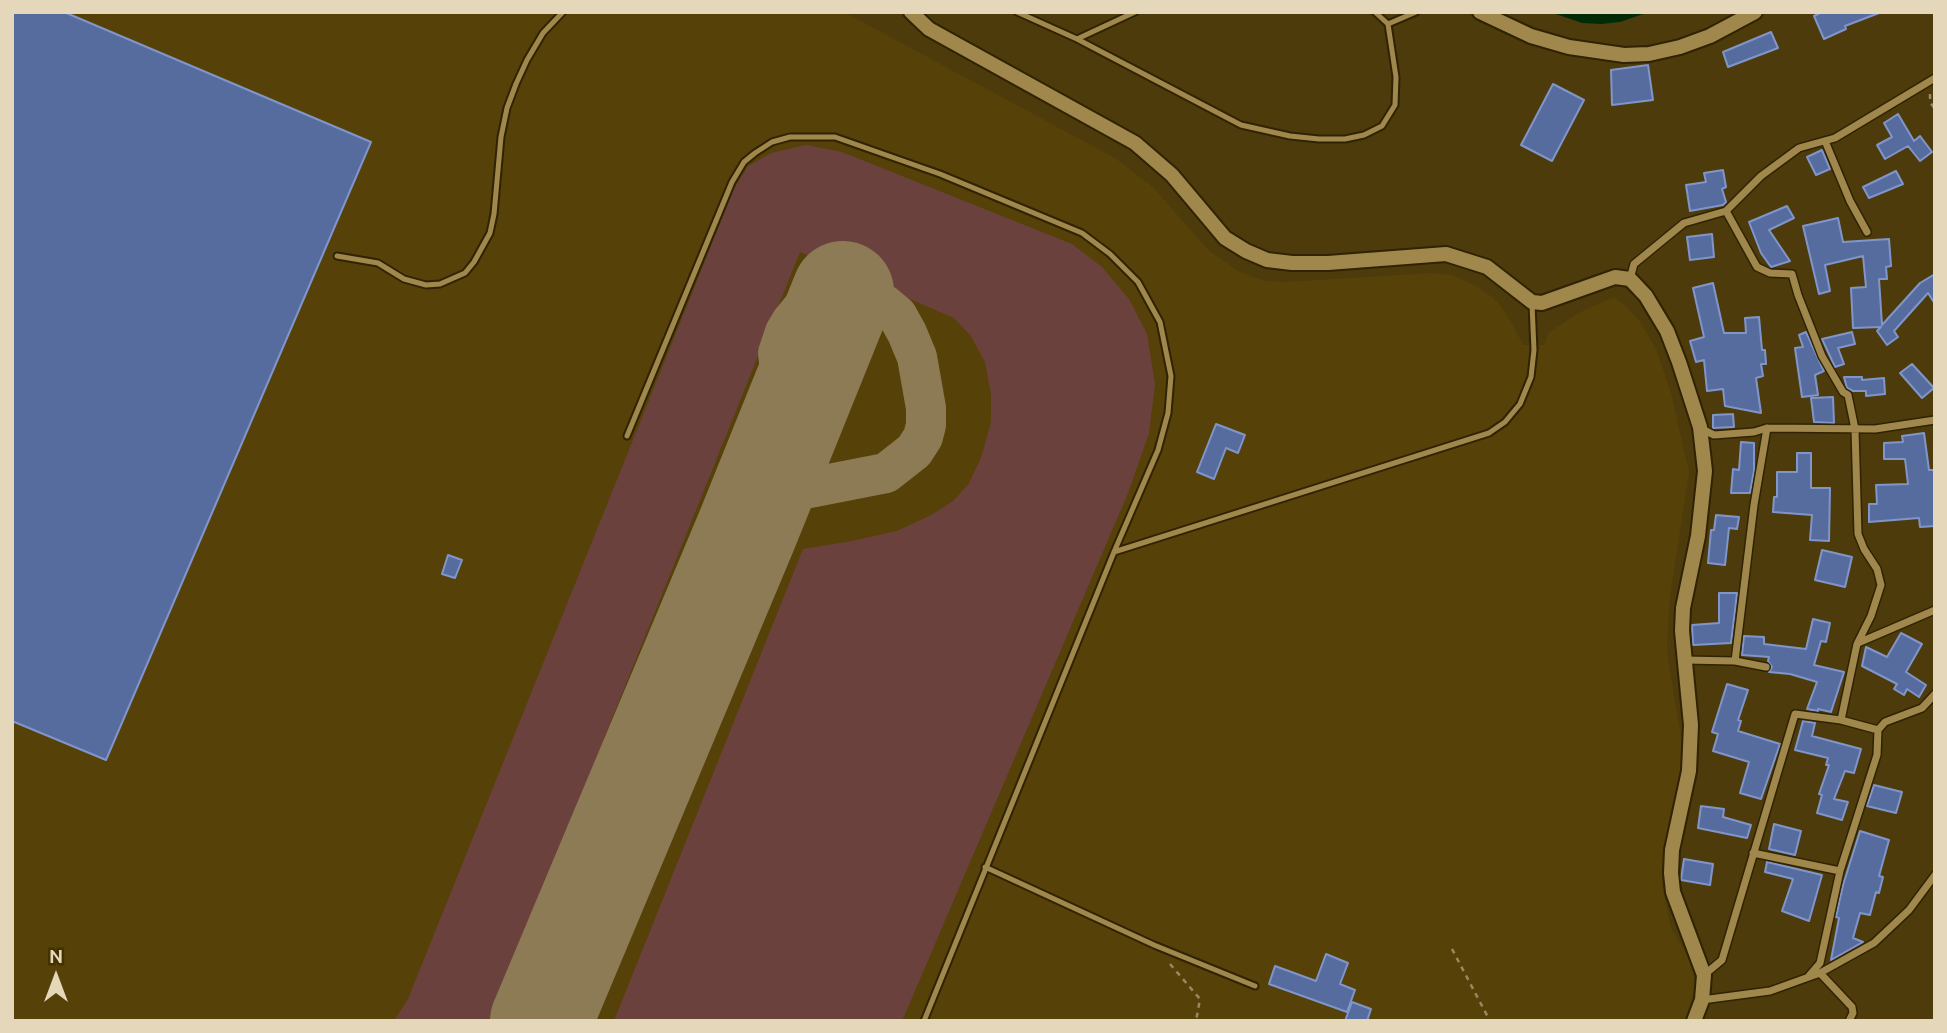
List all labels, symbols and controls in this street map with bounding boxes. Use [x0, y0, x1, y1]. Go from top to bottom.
north arrow [21, 942, 91, 1012]
text: N [49, 945, 63, 967]

